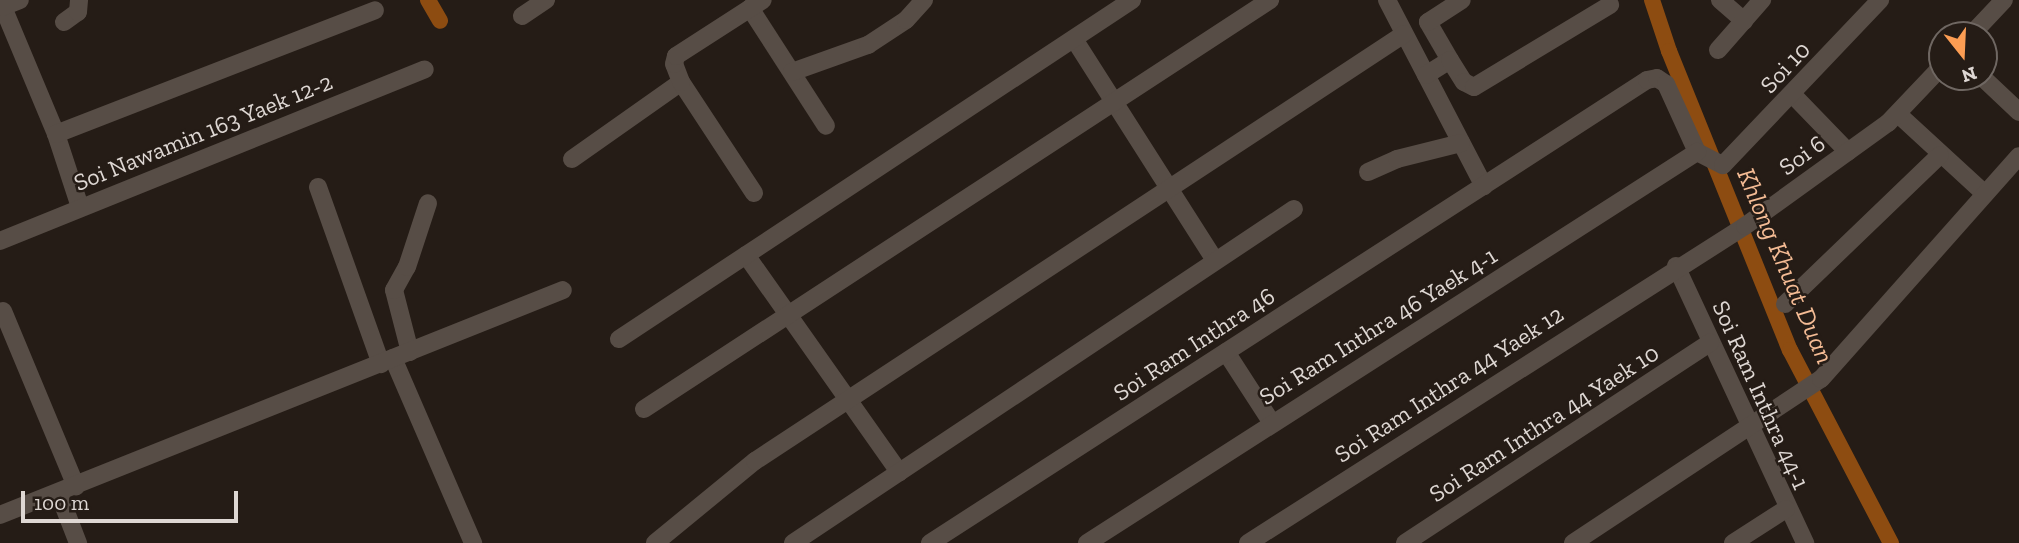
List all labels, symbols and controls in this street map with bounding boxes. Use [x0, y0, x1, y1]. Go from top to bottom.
north arrow [1928, 21, 1998, 91]
street label: Soi 10 [1754, 35, 1816, 99]
text: N [1959, 61, 1979, 88]
street label: Soi Nawamin 163 Yaek 12-2 [69, 67, 337, 197]
street label: Soi 6 [1773, 129, 1831, 181]
water label: Khlong Khuat Duan [1730, 163, 1840, 369]
street label: Soi Ram Inthra 46 Yaek 4-1 [1254, 241, 1502, 411]
street label: Soi Ram Inthra 46 [1108, 281, 1280, 407]
street label: Soi Ram Inthra 44-1 [1706, 296, 1816, 494]
street label: Soi Ram Inthra 44 Yaek 12 [1329, 299, 1569, 469]
street label: Soi Ram Inthra 44 Yaek 10 [1423, 338, 1665, 508]
scale bar [24, 476, 242, 520]
text: 100 m [34, 490, 89, 515]

